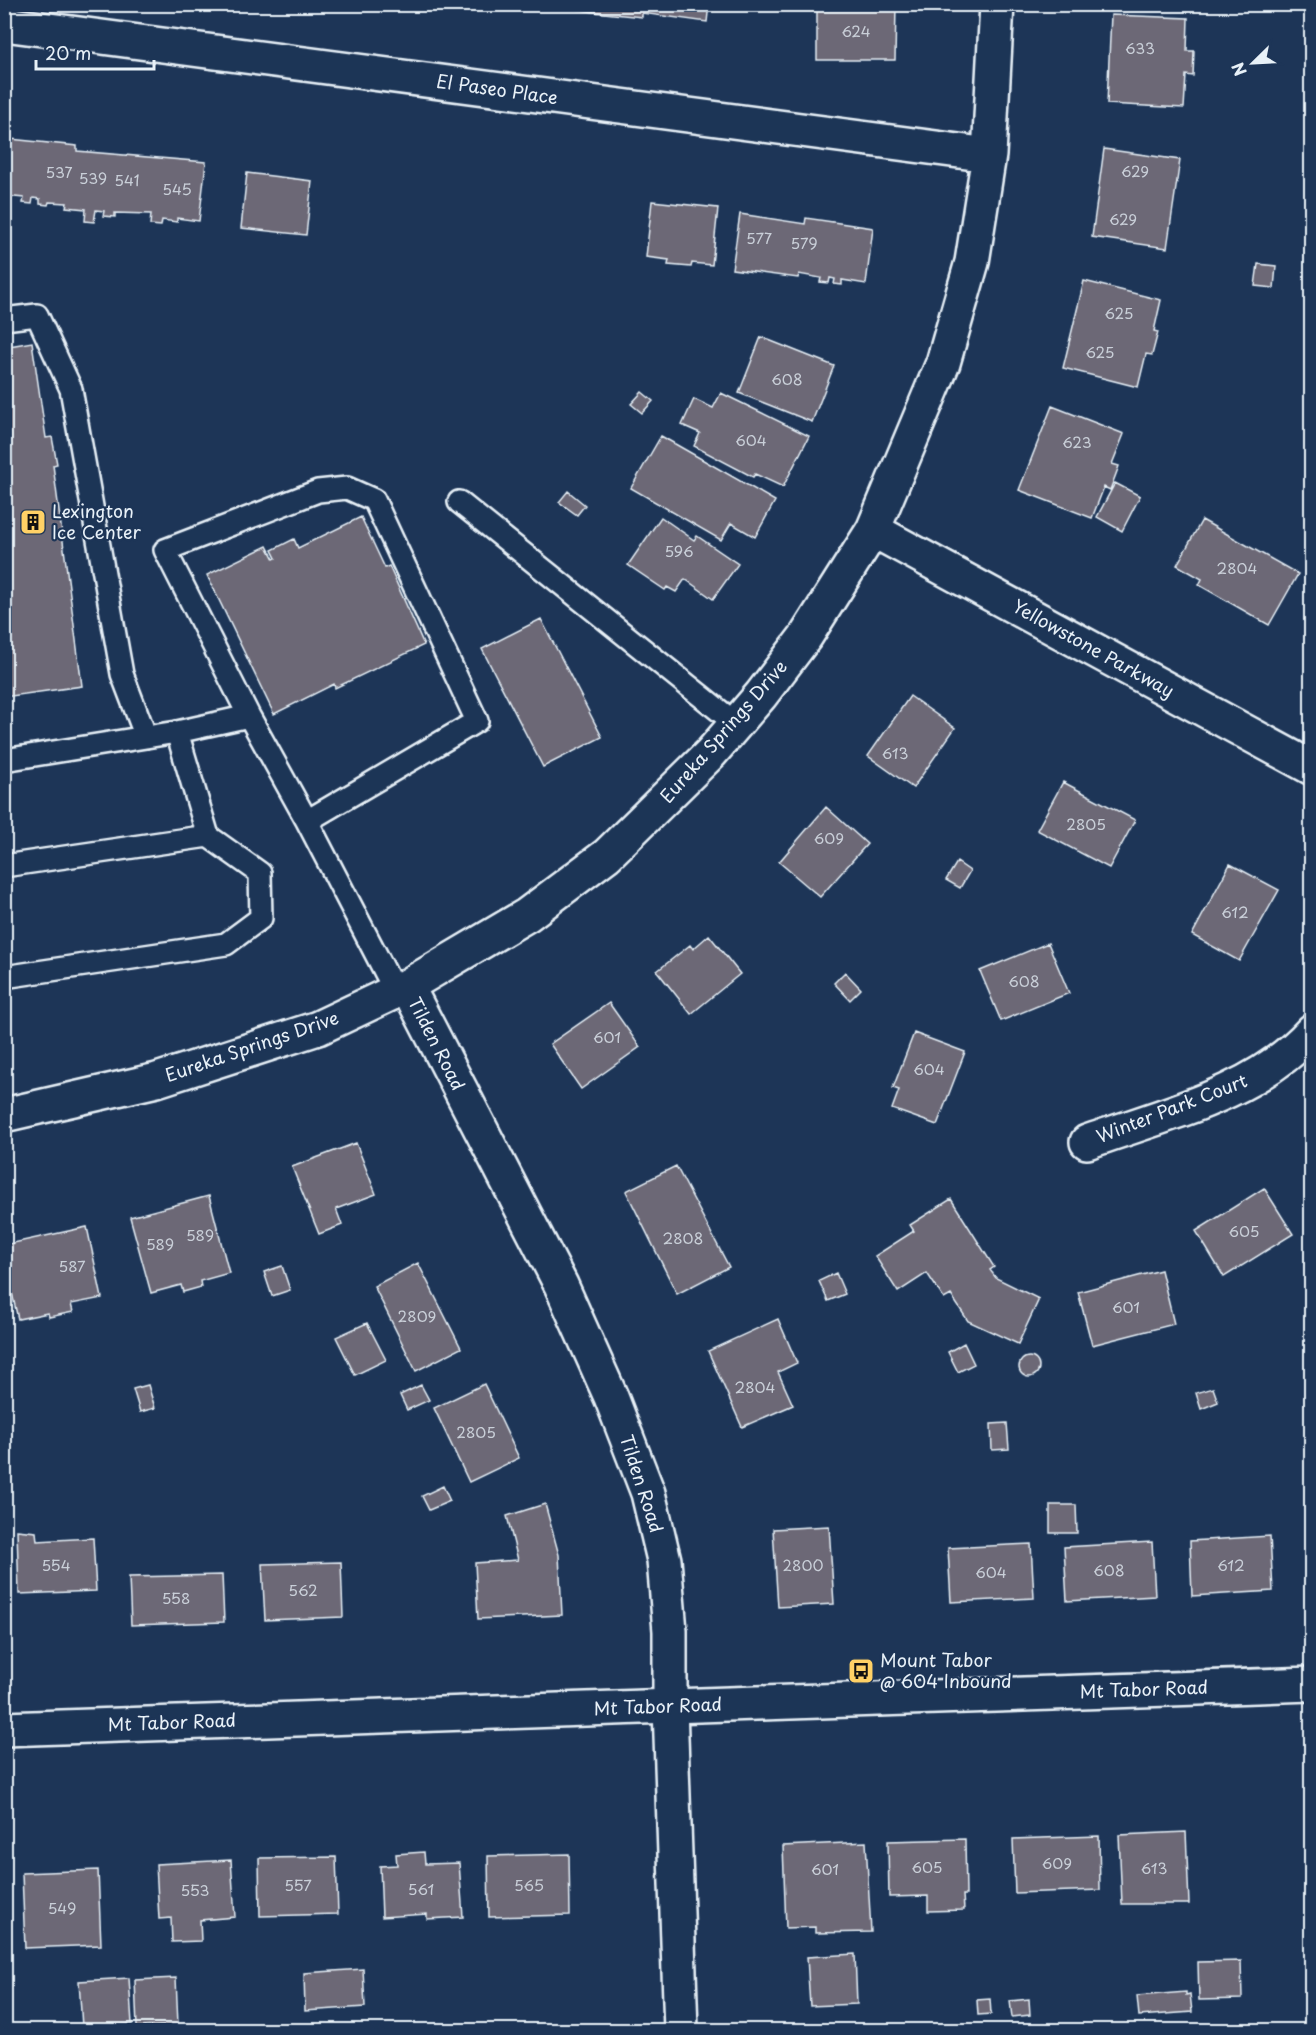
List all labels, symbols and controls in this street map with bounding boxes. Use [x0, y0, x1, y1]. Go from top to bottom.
house number: 624 [841, 19, 871, 42]
scale bar [36, 33, 154, 71]
north arrow [1223, 33, 1283, 93]
house number: 633 [1125, 36, 1155, 59]
text: 20 m [45, 39, 91, 66]
text: N [1225, 59, 1252, 80]
street label: El Paseo Place [435, 67, 560, 110]
house number: 629 [1121, 159, 1149, 182]
house number: 537 [45, 160, 73, 183]
house number: 539 [79, 166, 107, 189]
house number: 541 [114, 168, 140, 191]
house number: 545 [162, 177, 192, 200]
house number: 629 [1109, 207, 1137, 230]
house number: 577 [746, 226, 772, 249]
house number: 579 [790, 231, 818, 254]
house number: 625 [1105, 301, 1134, 324]
house number: 625 [1086, 340, 1115, 363]
house number: 608 [771, 367, 803, 390]
house number: 604 [735, 428, 767, 451]
house number: 623 [1062, 430, 1092, 453]
place label: Lexington Ice Center [52, 497, 141, 545]
building icon: Lexington Ice Center [18, 507, 48, 537]
house number: 596 [665, 539, 693, 562]
house number: 2804 [1217, 556, 1258, 579]
street label: Yellowstone Parkway [1008, 592, 1179, 703]
street label: Eureka Springs Drive [653, 653, 793, 809]
house number: 613 [882, 741, 908, 764]
house number: 2805 [1066, 812, 1106, 835]
house number: 609 [814, 826, 844, 849]
house number: 612 [1221, 900, 1249, 923]
house number: 608 [1008, 969, 1040, 992]
street label: Tilden Road [402, 992, 472, 1095]
street label: Eureka Springs Drive [161, 1003, 342, 1088]
house number: 601 [593, 1025, 621, 1048]
house number: 604 [913, 1057, 945, 1080]
street label: Winter Park Court [1092, 1066, 1251, 1149]
house number: 605 [1229, 1219, 1260, 1242]
house number: 589 [186, 1223, 214, 1246]
house number: 2808 [663, 1226, 703, 1249]
house number: 589 [146, 1232, 174, 1255]
house number: 587 [59, 1254, 86, 1277]
house number: 601 [1112, 1295, 1140, 1318]
house number: 2809 [398, 1304, 436, 1327]
house number: 2804 [735, 1375, 776, 1398]
house number: 2805 [456, 1420, 496, 1443]
street label: Tilden Road [614, 1431, 671, 1536]
house number: 554 [41, 1553, 71, 1576]
house number: 2800 [783, 1553, 823, 1576]
house number: 612 [1217, 1553, 1245, 1576]
house number: 608 [1093, 1558, 1125, 1581]
house number: 604 [975, 1560, 1007, 1583]
house number: 562 [288, 1578, 318, 1601]
house number: 558 [162, 1586, 190, 1609]
place label: Mount Tabor @ 604 Inbound [880, 1646, 1012, 1694]
bus stop icon: Mount Tabor @ 604 Inbound [846, 1656, 876, 1686]
street label: Mt Tabor Road [1079, 1673, 1209, 1704]
street label: Mt Tabor Road [593, 1690, 723, 1721]
street label: Mt Tabor Road [107, 1706, 237, 1737]
house number: 609 [1042, 1851, 1072, 1874]
house number: 605 [912, 1855, 943, 1878]
house number: 613 [1141, 1856, 1167, 1879]
house number: 601 [811, 1857, 839, 1880]
house number: 557 [284, 1873, 312, 1896]
house number: 565 [514, 1873, 544, 1896]
house number: 561 [408, 1877, 434, 1900]
house number: 553 [181, 1878, 209, 1901]
house number: 549 [48, 1896, 76, 1919]

